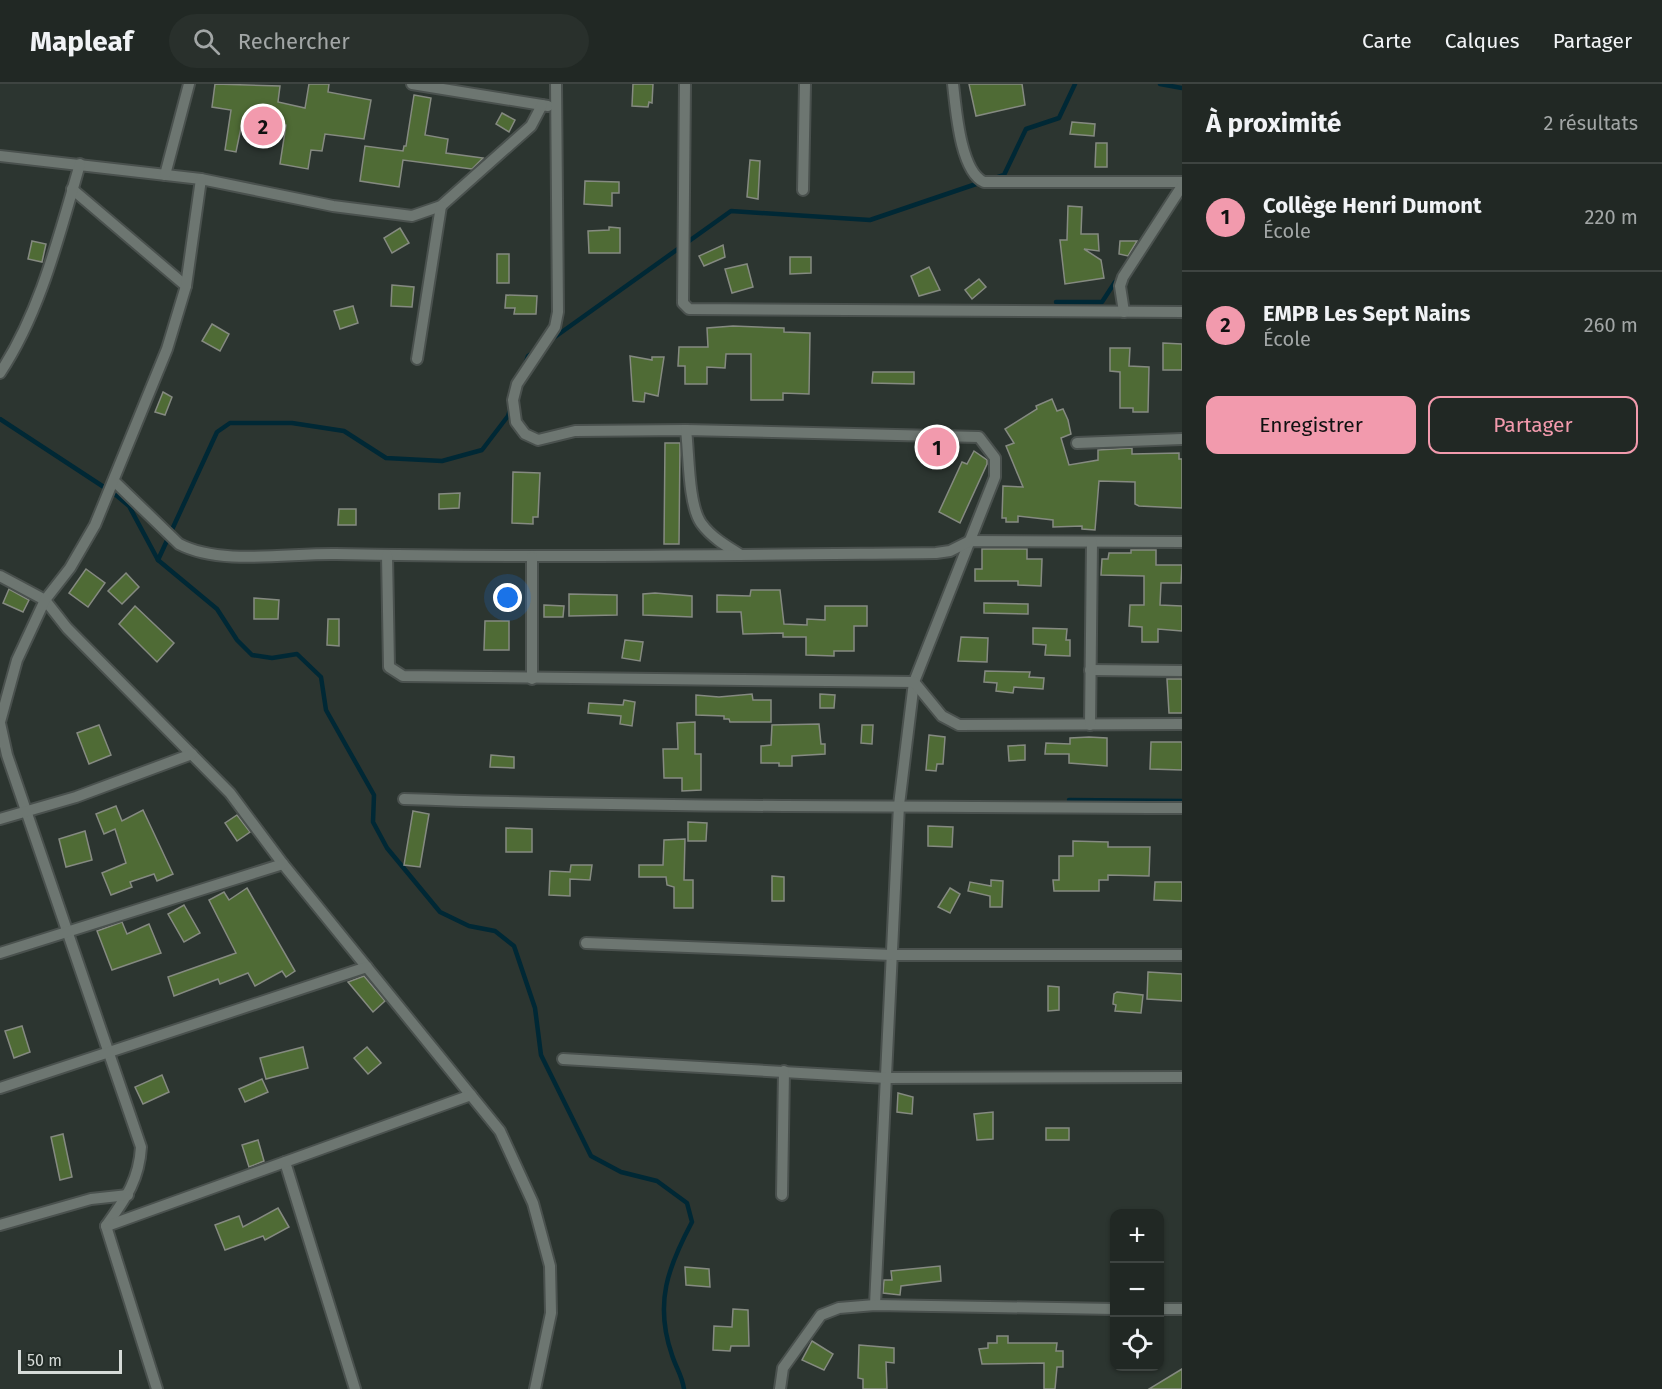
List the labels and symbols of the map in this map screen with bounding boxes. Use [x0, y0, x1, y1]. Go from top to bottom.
pin: 2 [244, 104, 282, 148]
pin: 1 [918, 424, 956, 470]
your location [493, 583, 522, 612]
scale bar [18, 1347, 122, 1374]

